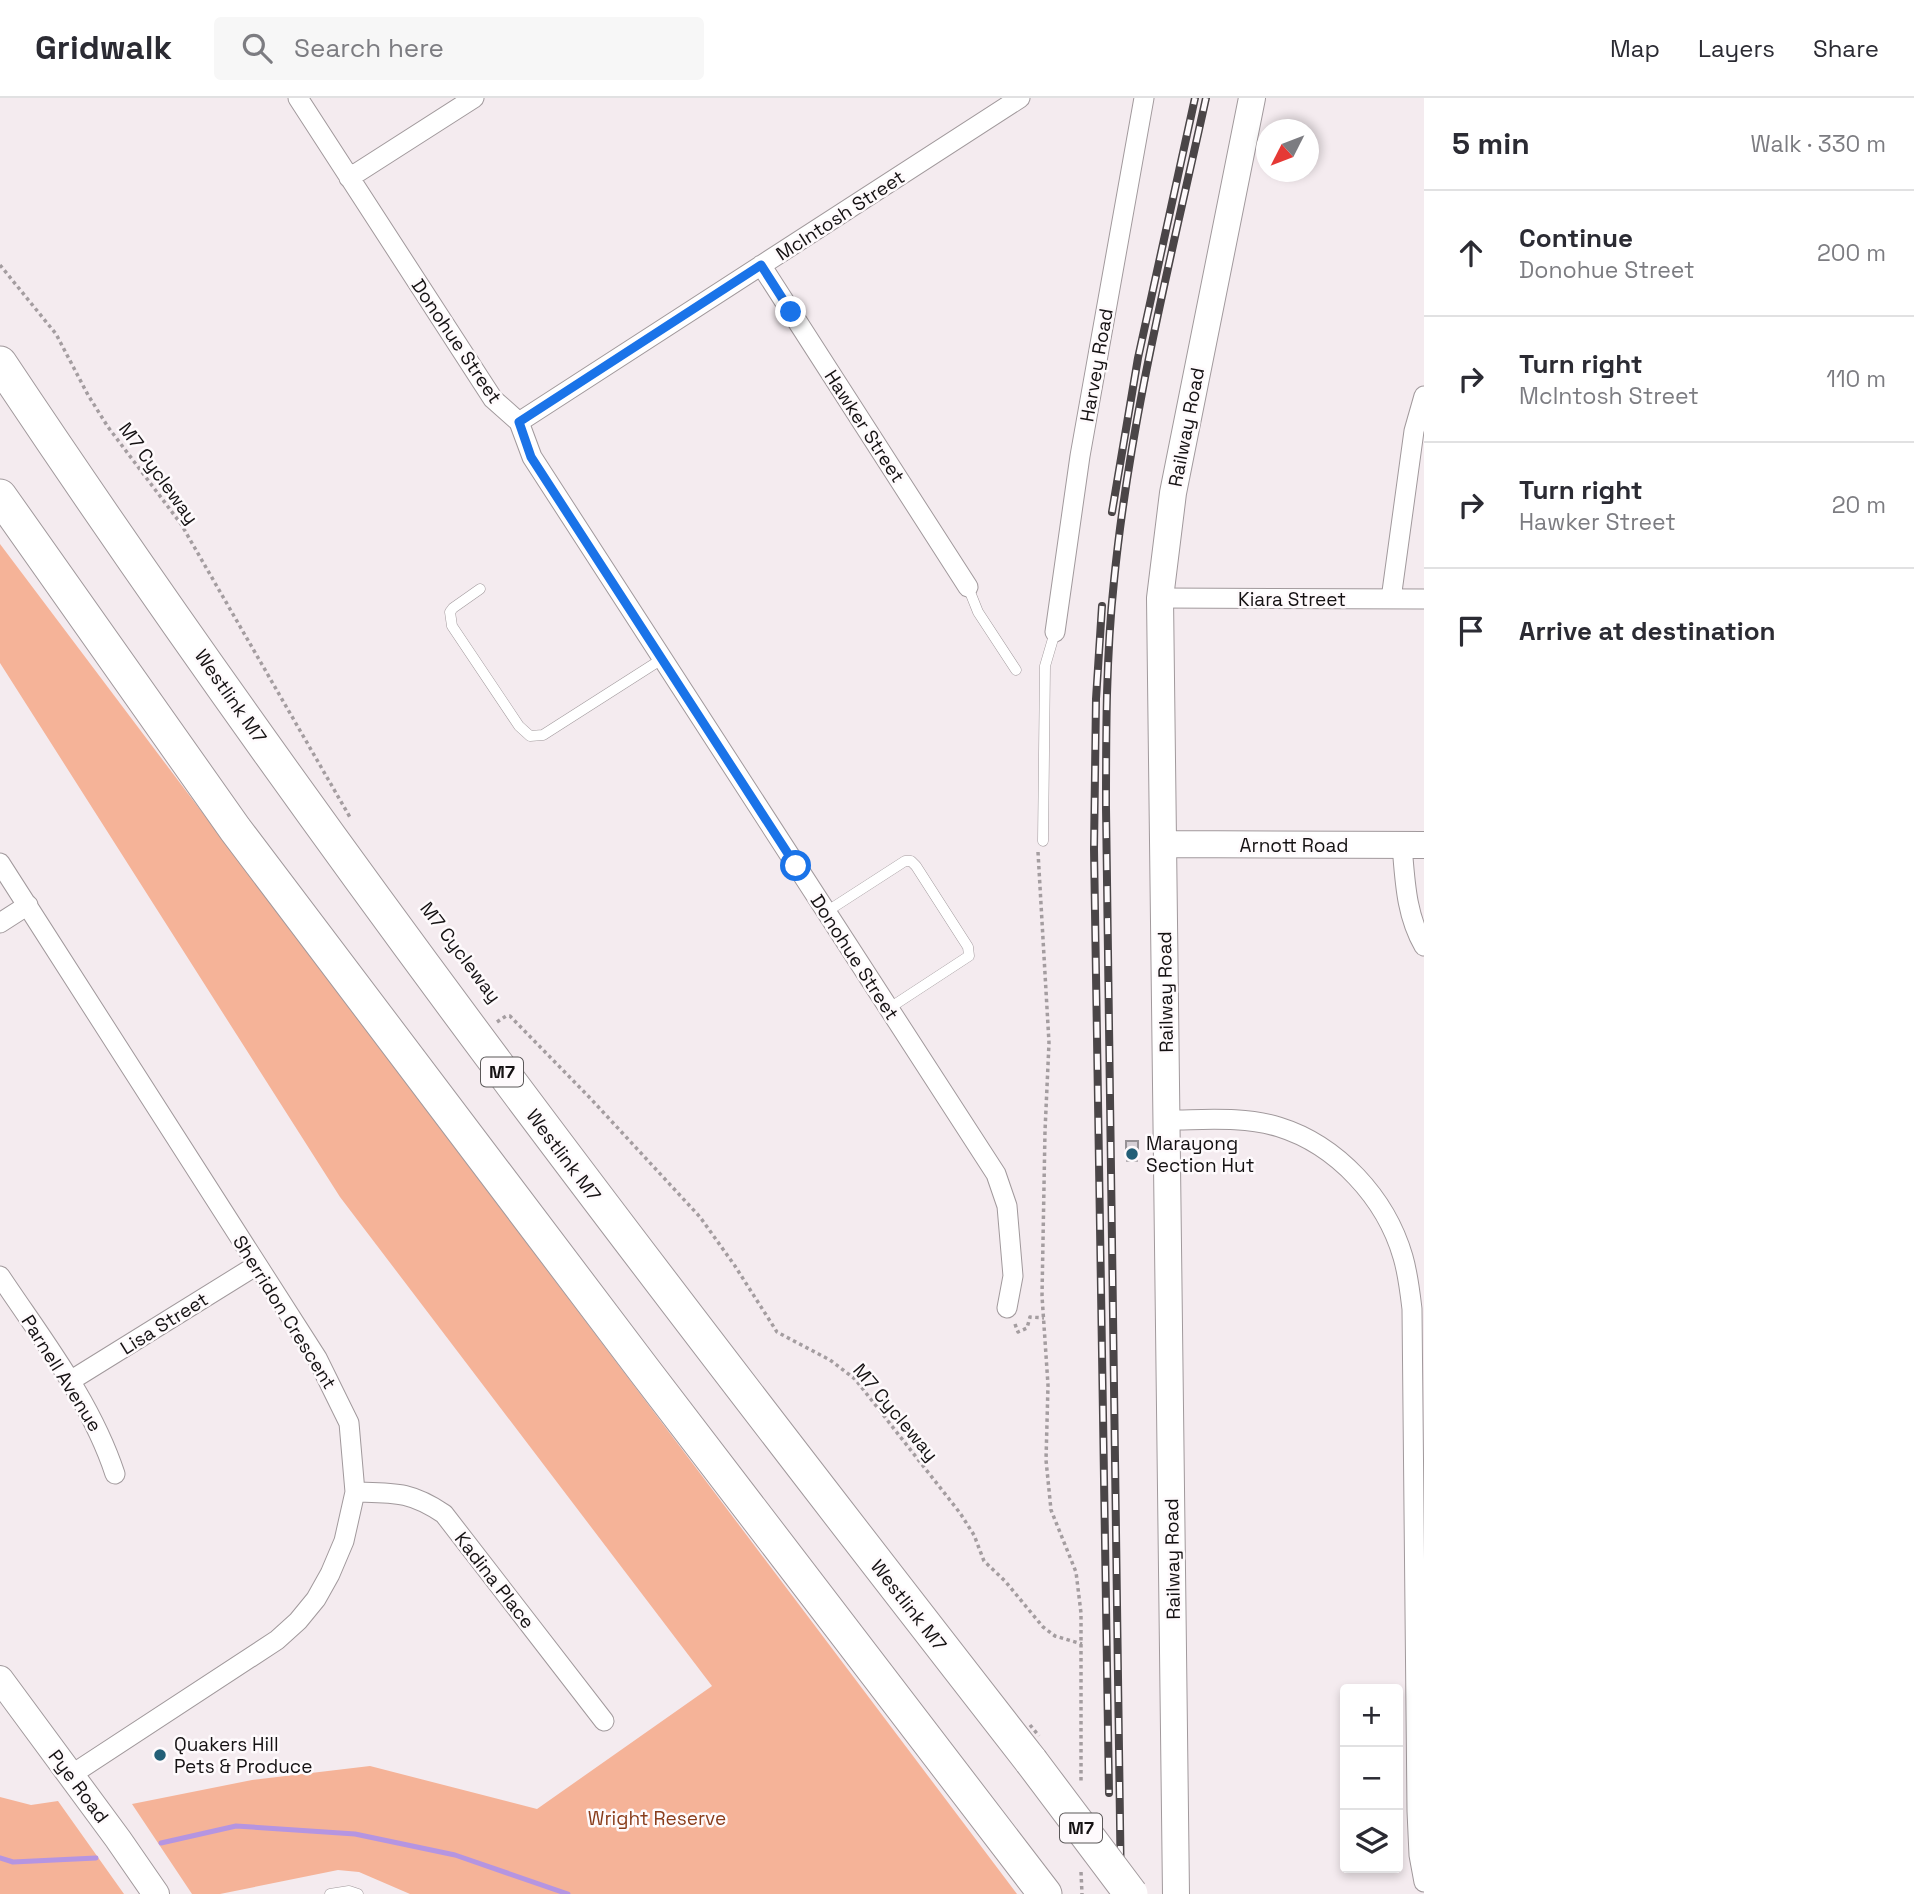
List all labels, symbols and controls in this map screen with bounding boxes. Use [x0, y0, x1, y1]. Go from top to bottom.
search box [214, 17, 704, 80]
text: Gridwalk [35, 27, 172, 69]
icon: search [238, 29, 276, 67]
text: Search here [294, 31, 444, 65]
text: Map [1610, 33, 1660, 64]
text: Layers [1698, 33, 1775, 64]
text: Share [1813, 33, 1879, 64]
north arrow [1256, 119, 1319, 182]
text: 5 min [1452, 124, 1530, 163]
text: Walk · 330 m [1751, 129, 1886, 159]
street label: McIntosh Street [771, 164, 909, 266]
text: Continue [1519, 221, 1633, 255]
icon: ahead [1452, 234, 1490, 272]
text: 200 m [1817, 238, 1886, 268]
text: Donohue Street [1519, 255, 1695, 285]
street label: Donohue Street [406, 274, 508, 408]
route end [775, 296, 806, 327]
street label: Harvey Road [1074, 306, 1119, 424]
text: Turn right [1519, 347, 1643, 381]
icon: right [1452, 360, 1490, 398]
text: 110 m [1826, 364, 1886, 394]
street label: Hawker Street [819, 365, 910, 487]
street label: Railway Road [1163, 365, 1210, 489]
text: McIntosh Street [1519, 381, 1699, 411]
street label: M7 Cycleway [113, 417, 204, 529]
text: Turn right [1519, 473, 1643, 507]
icon: right [1452, 486, 1490, 524]
text: 20 m [1832, 490, 1886, 520]
text: Hawker Street [1519, 507, 1676, 537]
street label: Kiara Street [1238, 587, 1346, 612]
icon: arrive [1452, 612, 1490, 650]
text: Arrive at destination [1519, 614, 1776, 648]
street label: Westlink M7 [189, 644, 272, 748]
street label: Arnott Road [1240, 833, 1348, 858]
route start [780, 850, 811, 881]
street label: Donohue Street [805, 890, 905, 1025]
street label: M7 Cycleway [414, 897, 507, 1008]
street label: Railway Road [1152, 931, 1179, 1053]
road number: M7 [481, 1057, 523, 1086]
street label: Westlink M7 [521, 1104, 607, 1207]
place label: Marayong Section Hut [1146, 1131, 1254, 1178]
marker: Marayong Section Hut [1124, 1146, 1140, 1162]
street label: Sherridon Crescent [227, 1231, 342, 1394]
street label: Lisa Street [116, 1287, 213, 1360]
street label: Parnell Avenue [16, 1310, 107, 1436]
street label: M7 Cycleway [847, 1358, 944, 1466]
street label: Railway Road [1159, 1498, 1186, 1620]
street label: Kadina Place [449, 1527, 540, 1634]
street label: Westlink M7 [865, 1555, 952, 1656]
map controls [1340, 1684, 1403, 1873]
button: + [1340, 1684, 1403, 1747]
place label: Quakers Hill Pets & Produce [174, 1732, 312, 1779]
street label: Pye Road [43, 1745, 114, 1828]
marker: Quakers Hill Pets & Produce [152, 1747, 168, 1763]
button: − [1340, 1747, 1403, 1810]
park label: Wright Reserve [588, 1806, 726, 1831]
button: layers [1340, 1810, 1403, 1873]
road number: M7 [1060, 1814, 1102, 1842]

